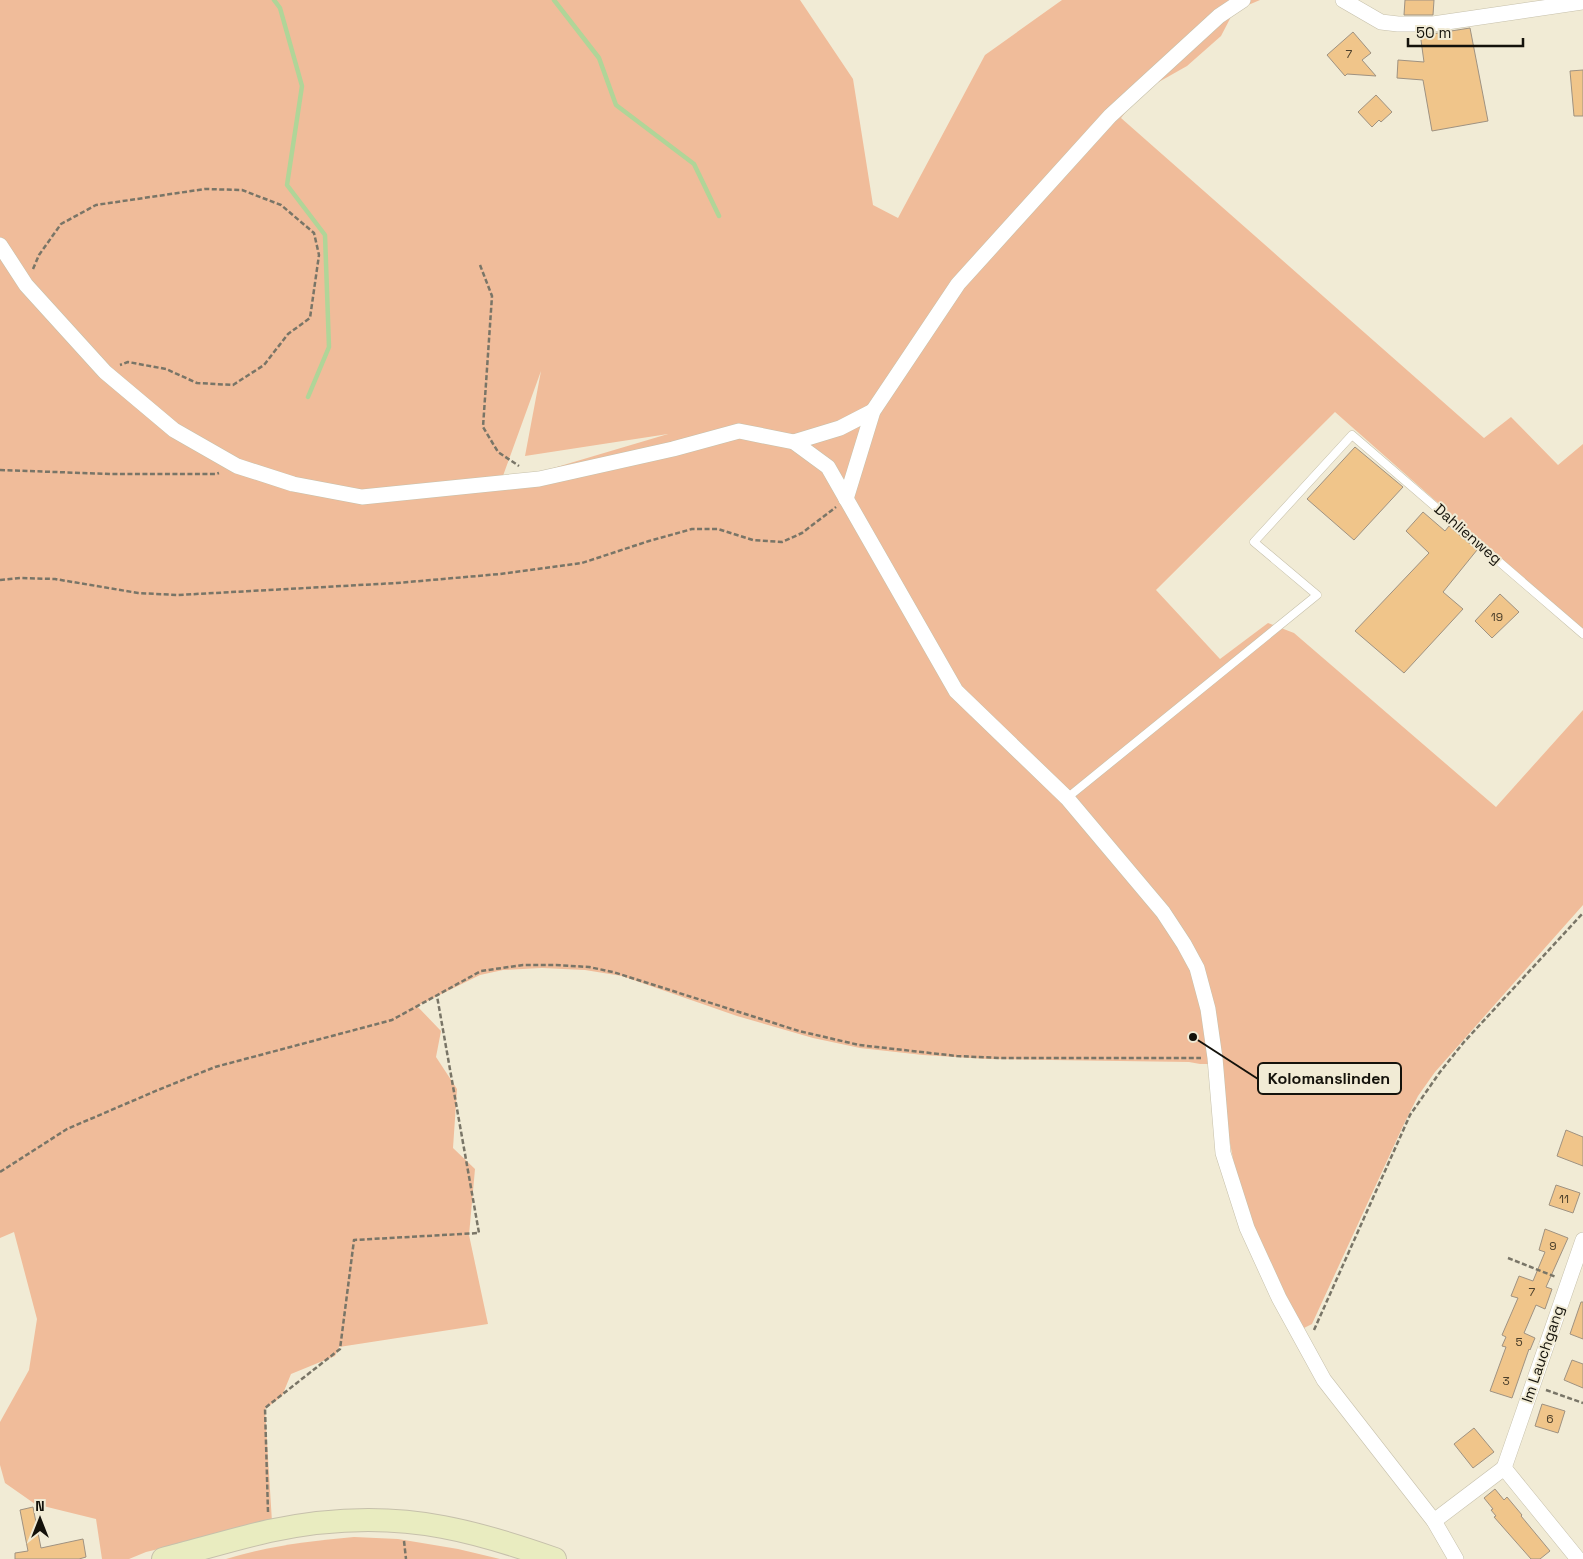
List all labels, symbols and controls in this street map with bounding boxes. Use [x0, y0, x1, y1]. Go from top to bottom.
scale bar [1408, 15, 1523, 47]
text: 50 m [1416, 23, 1451, 42]
house number: 7 [1346, 46, 1353, 62]
street label: Dahlienweg [1431, 499, 1506, 568]
house number: 19 [1491, 609, 1503, 625]
callout: Kolomanslinden [1258, 1063, 1401, 1094]
text: Kolomanslinden [1268, 1068, 1390, 1089]
house number: 11 [1559, 1191, 1569, 1207]
house number: 9 [1549, 1238, 1557, 1254]
house number: 7 [1529, 1284, 1536, 1300]
street label: Im Lauchgang [1517, 1303, 1568, 1405]
house number: 5 [1515, 1334, 1523, 1350]
house number: 3 [1502, 1373, 1510, 1389]
house number: 6 [1546, 1411, 1554, 1427]
north arrow [15, 1494, 65, 1544]
text: N [35, 1497, 45, 1515]

